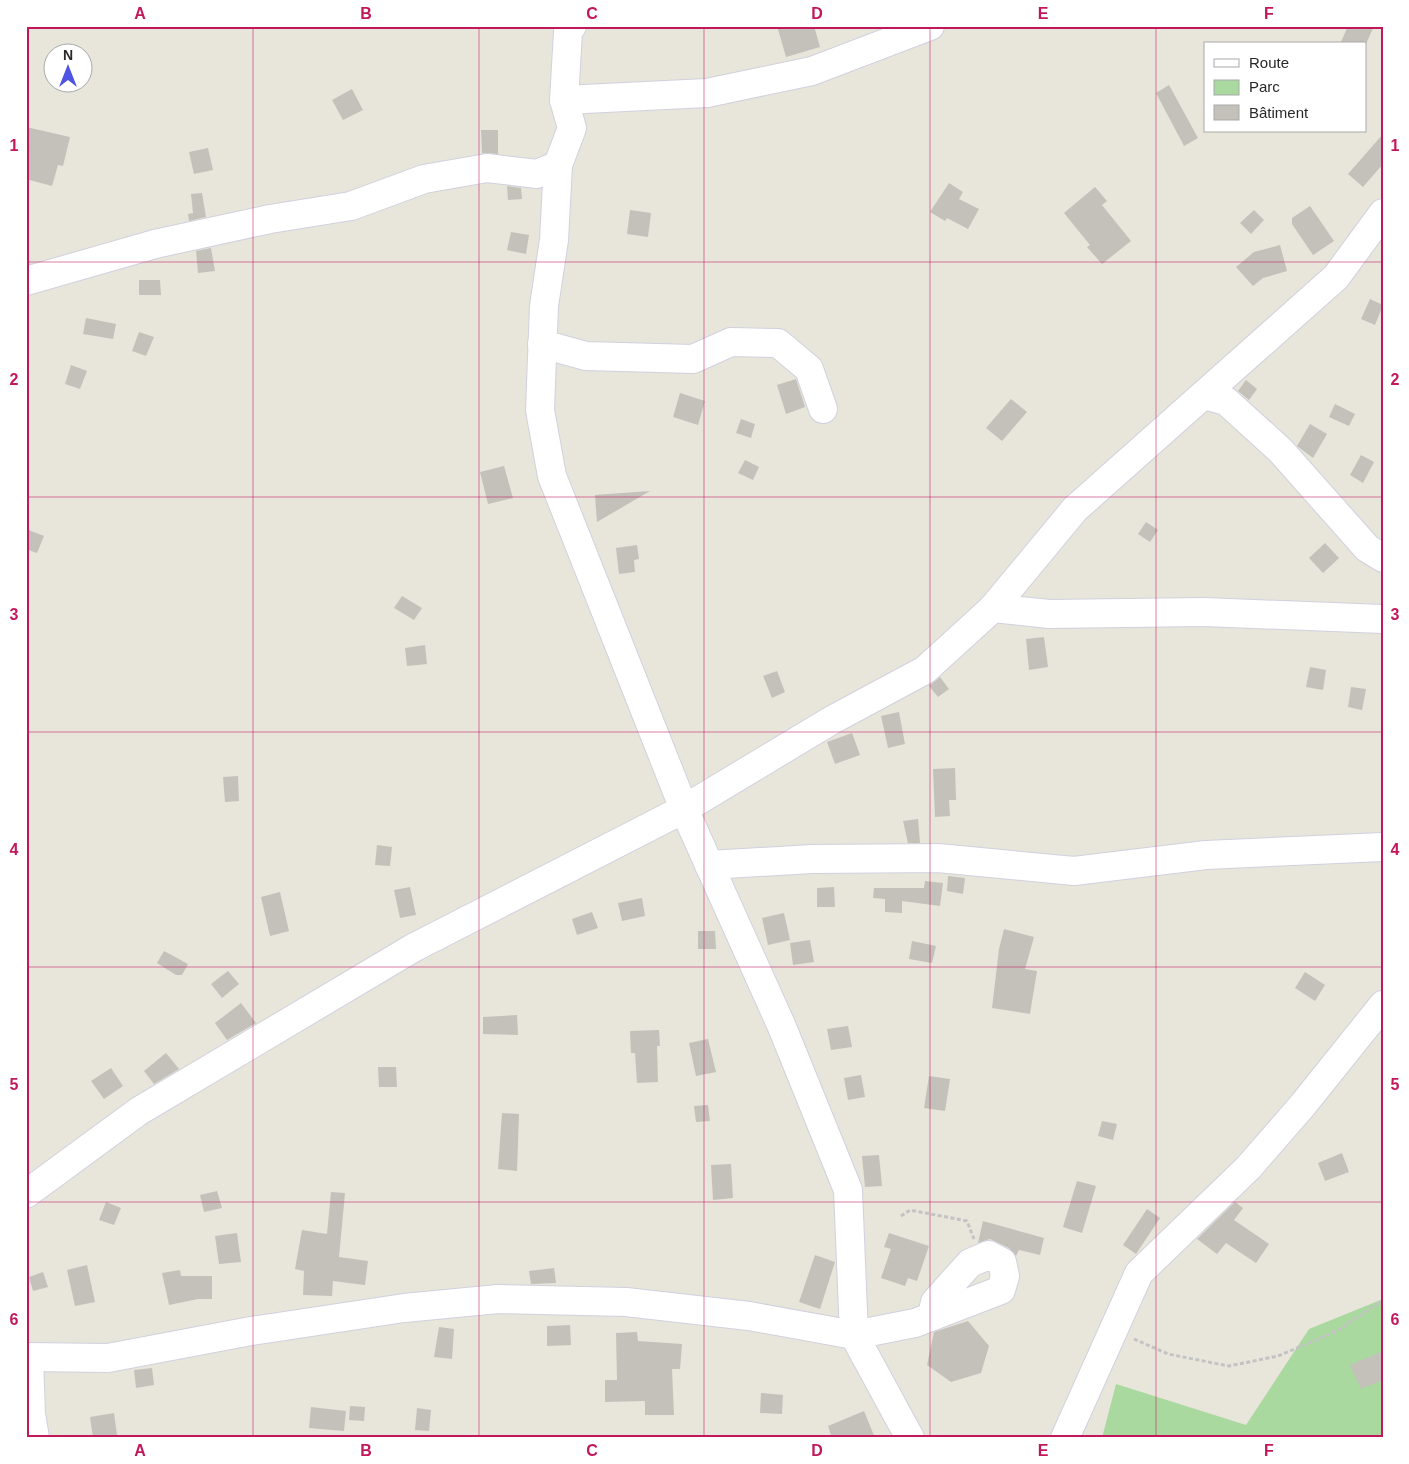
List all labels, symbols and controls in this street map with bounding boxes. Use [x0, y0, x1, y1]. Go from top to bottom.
text: A [134, 5, 146, 22]
text: B [360, 5, 372, 22]
text: C [586, 5, 598, 22]
text: D [811, 5, 823, 22]
text: E [1038, 5, 1049, 22]
text: F [1264, 5, 1274, 22]
north arrow [42, 42, 92, 92]
legend [1204, 42, 1366, 132]
text: N [63, 47, 73, 63]
text: Route [1249, 54, 1289, 71]
text: Parc [1249, 78, 1280, 95]
text: Bâtiment [1249, 104, 1309, 121]
text: 1 [10, 137, 19, 154]
text: 1 [1391, 137, 1400, 154]
text: 2 [10, 371, 19, 388]
text: 2 [1391, 371, 1400, 388]
text: 3 [10, 606, 19, 623]
text: 3 [1391, 606, 1400, 623]
text: 4 [10, 841, 19, 858]
text: 4 [1391, 841, 1400, 858]
text: 5 [10, 1076, 19, 1093]
text: 5 [1391, 1076, 1400, 1093]
text: 6 [10, 1311, 19, 1328]
text: 6 [1391, 1311, 1400, 1328]
text: A [134, 1442, 146, 1459]
text: B [360, 1442, 372, 1459]
text: C [586, 1442, 598, 1459]
text: D [811, 1442, 823, 1459]
text: E [1038, 1442, 1049, 1459]
text: F [1264, 1442, 1274, 1459]

